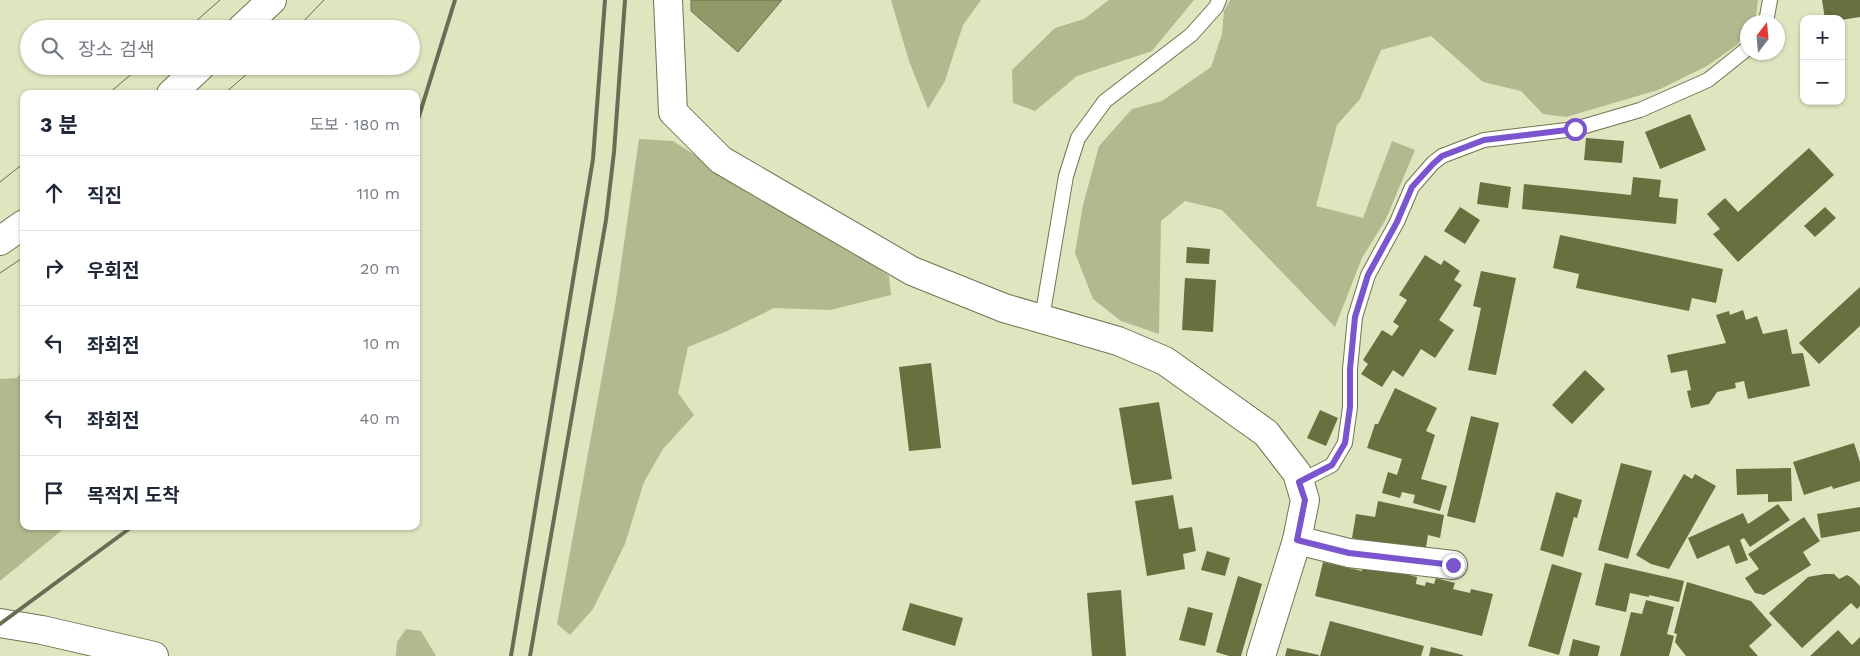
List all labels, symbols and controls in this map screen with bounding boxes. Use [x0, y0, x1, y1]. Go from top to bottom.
north arrow [1740, 15, 1785, 60]
map controls [1800, 15, 1845, 105]
button: + [1800, 15, 1845, 60]
search box [20, 20, 420, 75]
icon: search [38, 34, 66, 62]
text: 장소 검색 [78, 38, 154, 61]
button: − [1800, 60, 1845, 105]
text: 3 분 [40, 112, 78, 137]
text: 도보 · 180 m [310, 115, 400, 134]
route start [1564, 118, 1587, 141]
icon: ahead [40, 179, 68, 207]
text: 직진 [87, 184, 122, 207]
text: 110 m [357, 184, 400, 203]
icon: right [40, 254, 68, 282]
text: 우회전 [87, 259, 139, 282]
text: 20 m [360, 259, 400, 278]
icon: left [40, 329, 68, 357]
text: 좌회전 [87, 334, 139, 357]
text: 10 m [363, 334, 400, 353]
icon: left [40, 404, 68, 432]
text: 좌회전 [87, 409, 139, 432]
text: 40 m [360, 409, 400, 428]
icon: arrive [40, 479, 68, 507]
text: 목적지 도착 [87, 484, 180, 507]
route end [1442, 554, 1465, 577]

